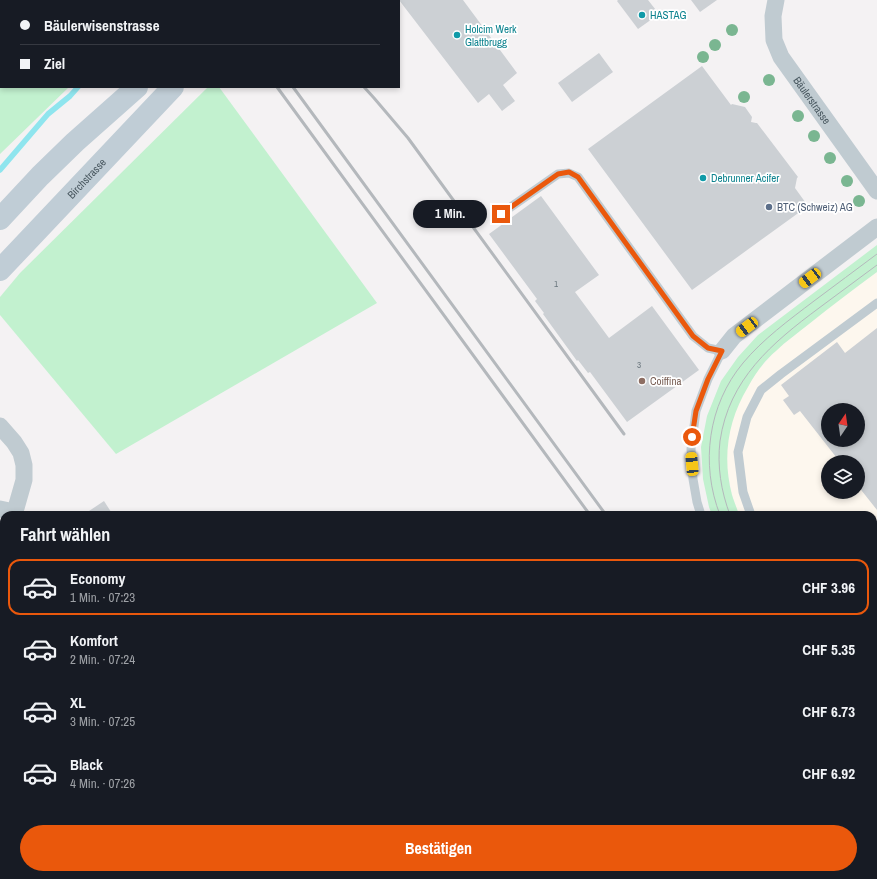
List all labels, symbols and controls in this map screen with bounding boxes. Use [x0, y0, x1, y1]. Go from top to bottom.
place label: HASTAG [650, 8, 686, 22]
marker: HASTAG [637, 10, 647, 20]
text: Bäulerwisenstrasse [44, 15, 160, 36]
place label: Holcim Werk Glattbrugg [465, 22, 517, 49]
marker: Holcim Werk Glattbrugg [452, 30, 462, 40]
text: Ziel [44, 53, 65, 74]
street label: Bäulerstrasse [790, 74, 834, 127]
street label: Birchstrasse [64, 155, 109, 202]
place label: Debrunner Acifer [711, 171, 779, 185]
marker: Debrunner Acifer [698, 173, 708, 183]
callout: 1 Min. [413, 200, 487, 228]
place label: BTC (Schweiz) AG [777, 200, 853, 214]
marker: BTC (Schweiz) AG [764, 202, 774, 212]
text: 1 Min. [435, 205, 465, 222]
route end [492, 205, 510, 223]
car [797, 266, 823, 290]
house number: 1 [554, 278, 558, 290]
car [734, 315, 760, 339]
house number: 3 [637, 359, 641, 371]
place label: Coiffina [650, 374, 681, 388]
marker: Coiffina [637, 376, 647, 386]
north arrow [821, 403, 865, 447]
map controls [821, 403, 865, 499]
route start [683, 428, 701, 446]
car [685, 452, 699, 476]
button: layers [821, 455, 865, 499]
text: Fahrt wählen [20, 522, 110, 547]
text: Economy [70, 568, 125, 589]
icon: car [22, 569, 58, 605]
text: CHF 3.96 [802, 577, 855, 598]
text: 1 Min. · 07:23 [70, 589, 135, 606]
text: Komfort [70, 630, 118, 651]
icon: car [22, 631, 58, 667]
text: CHF 5.35 [802, 639, 855, 660]
text: 2 Min. · 07:24 [70, 651, 135, 668]
text: XL [70, 692, 86, 713]
icon: car [22, 693, 58, 729]
text: CHF 6.73 [802, 701, 855, 722]
text: 3 Min. · 07:25 [70, 713, 135, 730]
text: Black [70, 754, 103, 775]
icon: car [22, 755, 58, 791]
text: CHF 6.92 [802, 763, 855, 784]
text: 4 Min. · 07:26 [70, 775, 135, 792]
button: Bestätigen [20, 825, 857, 871]

